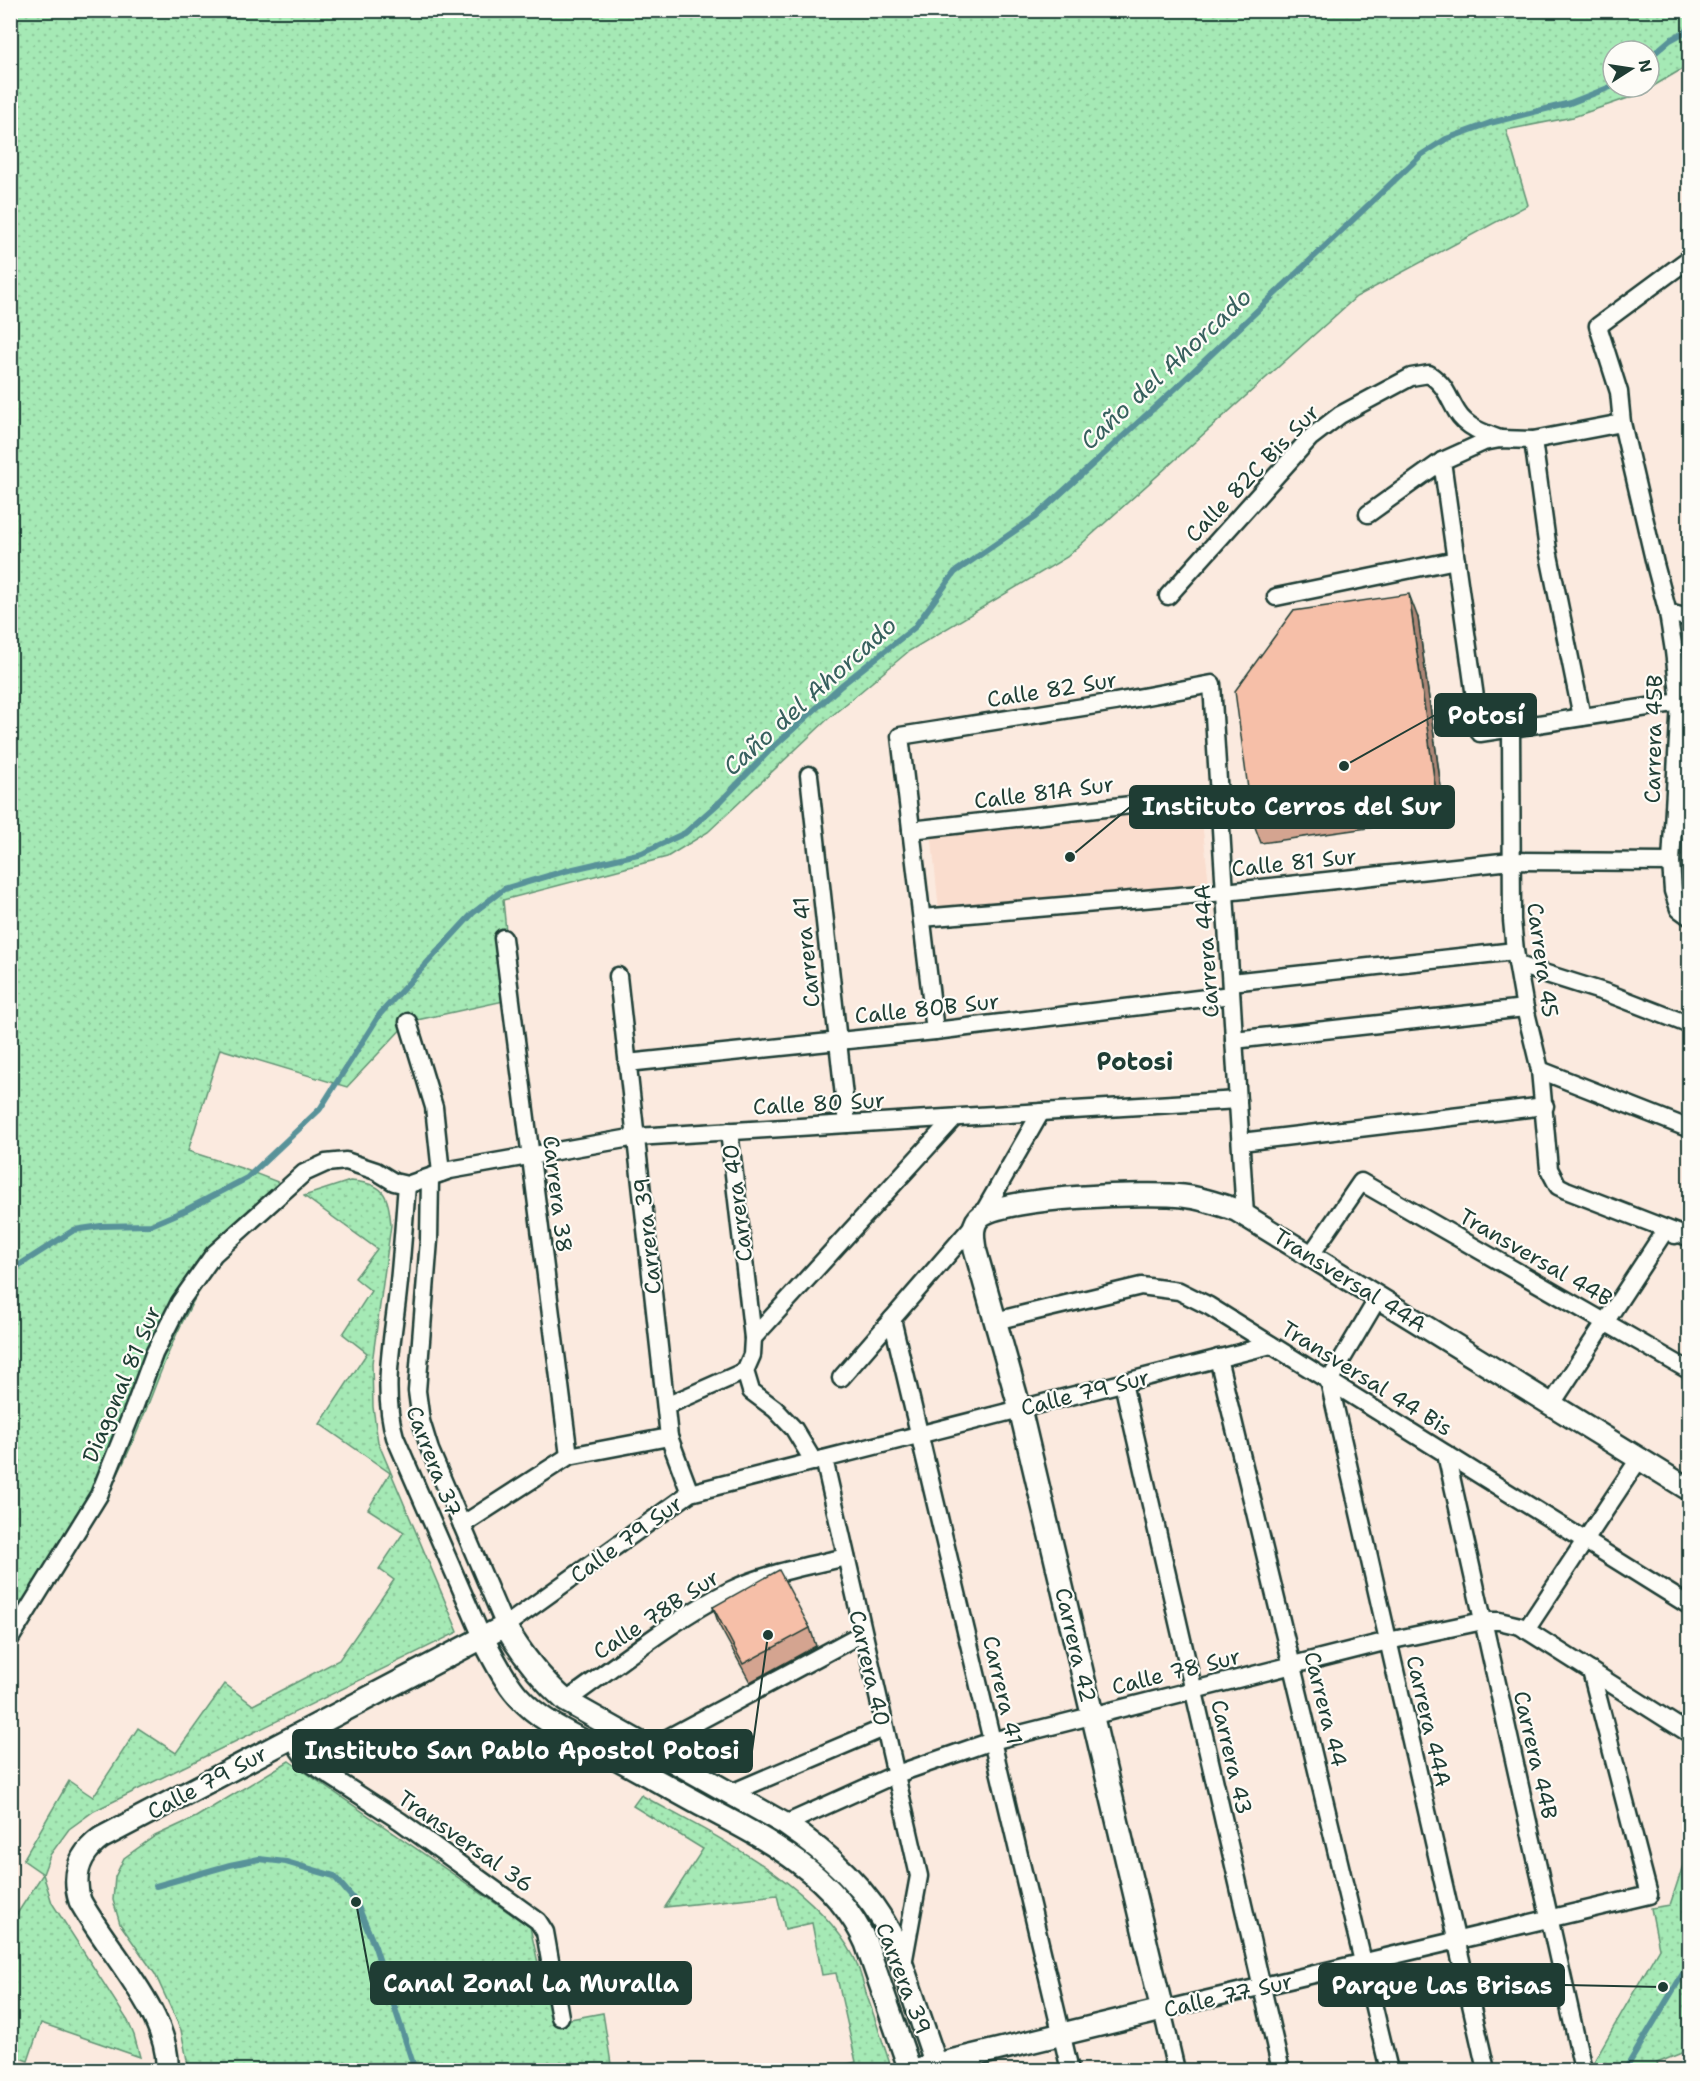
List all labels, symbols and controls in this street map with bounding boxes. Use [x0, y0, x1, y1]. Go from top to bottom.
north arrow [1601, 39, 1661, 99]
text: N [1634, 58, 1657, 74]
water label: Caño del Ahorcado [1073, 281, 1259, 457]
street label: Calle 82C Bis Sur [1179, 398, 1326, 549]
water label: Caño del Ahorcado [716, 609, 904, 783]
street label: Calle 82 Sur [985, 665, 1119, 714]
street label: Carrera 45B [1638, 674, 1669, 804]
callout: Potosí [1435, 694, 1536, 736]
text: Potosí [1448, 700, 1525, 732]
street label: Calle 81A Sur [972, 770, 1116, 815]
callout: Instituto Cerros del Sur [1130, 786, 1454, 828]
text: Instituto Cerros del Sur [1142, 791, 1442, 823]
street label: Calle 81 Sur [1230, 842, 1358, 883]
street label: Carrera 44A [1187, 883, 1226, 1019]
street label: Carrera 41 [786, 895, 827, 1009]
street label: Carrera 45 [1520, 901, 1565, 1019]
street label: Calle 80B Sur [853, 986, 1001, 1031]
district label: Potosi [1097, 1046, 1173, 1078]
street label: Calle 80 Sur [752, 1086, 886, 1121]
street label: Carrera 38 [536, 1134, 579, 1254]
street label: Carrera 40 [716, 1142, 759, 1263]
street label: Carrera 39 [627, 1176, 668, 1296]
street label: Transversal 44B [1454, 1202, 1618, 1313]
street label: Transversal 44A [1268, 1222, 1432, 1339]
street label: Diagonal 81 Sur [75, 1301, 168, 1467]
street label: Transversal 44 Bis [1276, 1314, 1458, 1443]
street label: Calle 79 Sur [1018, 1362, 1153, 1423]
street label: Carrera 37 [399, 1402, 468, 1521]
street label: Calle 79 Sur [564, 1489, 688, 1590]
street label: Calle 78B Sur [588, 1563, 725, 1666]
street label: Carrera 42 [1048, 1585, 1103, 1705]
street label: Carrera 40 [842, 1607, 897, 1729]
street label: Carrera 41 [976, 1633, 1029, 1748]
street label: Calle 78 Sur [1109, 1641, 1244, 1702]
street label: Carrera 44 [1297, 1648, 1354, 1770]
street label: Carrera 44A [1399, 1653, 1458, 1790]
street label: Carrera 44B [1507, 1688, 1564, 1822]
street label: Carrera 43 [1204, 1697, 1259, 1817]
callout: Instituto San Pablo Apostol Potosi [293, 1730, 752, 1772]
text: Instituto San Pablo Apostol Potosi [304, 1735, 740, 1767]
street label: Calle 79 Sur [142, 1739, 272, 1826]
street label: Transversal 36 [392, 1784, 539, 1899]
street label: Carrera 39 [869, 1918, 938, 2038]
callout: Canal Zonal La Muralla [371, 1962, 691, 2004]
callout: Parque Las Brisas [1319, 1964, 1564, 2006]
street label: Calle 77 Sur [1161, 1967, 1295, 2024]
text: Canal Zonal La Muralla [383, 1968, 680, 2000]
text: Parque Las Brisas [1331, 1970, 1553, 2002]

